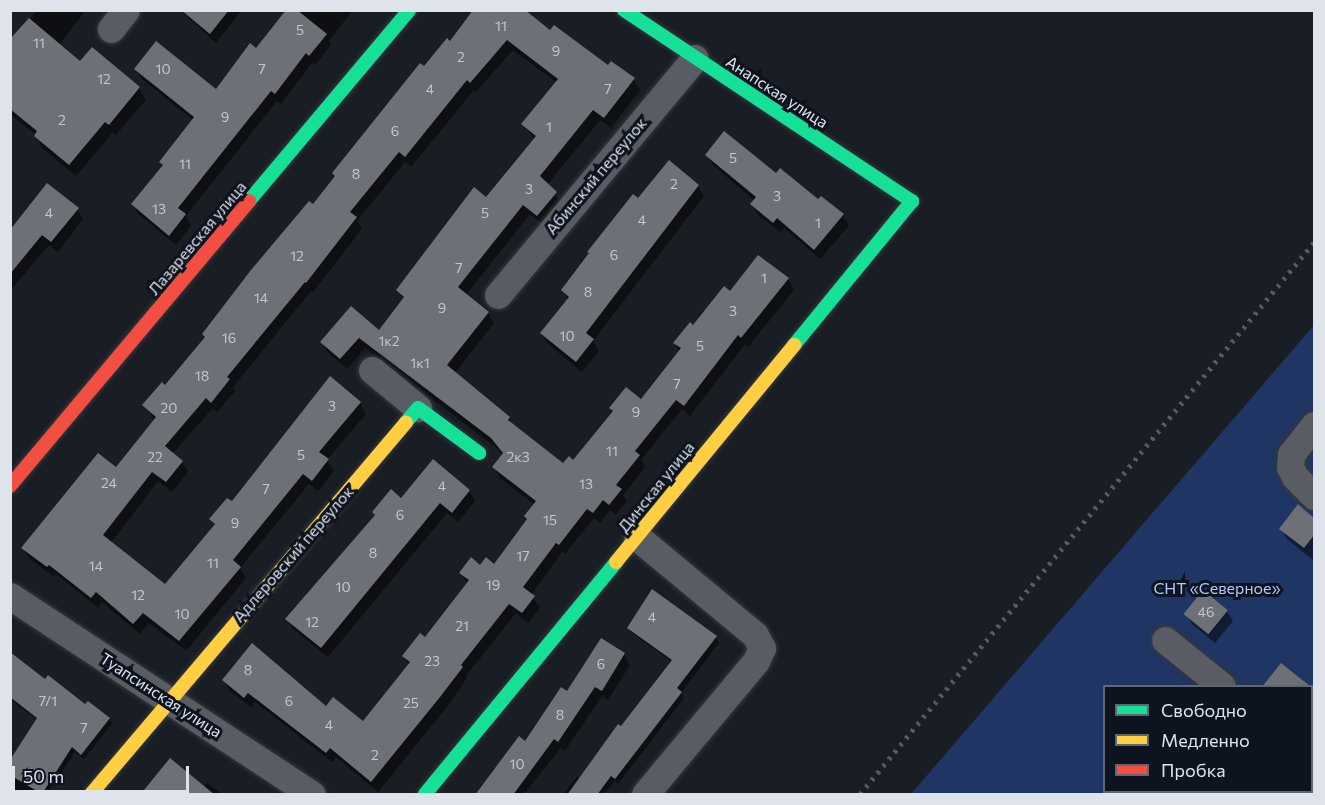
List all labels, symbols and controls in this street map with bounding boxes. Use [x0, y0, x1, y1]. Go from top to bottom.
house number: 11 [495, 18, 507, 34]
house number: 5 [296, 22, 304, 38]
house number: 11 [33, 35, 45, 51]
house number: 9 [552, 43, 560, 59]
house number: 2 [457, 49, 465, 65]
street label: Анапская улица [722, 52, 832, 132]
house number: 10 [155, 61, 171, 77]
house number: 7 [258, 61, 266, 77]
house number: 12 [97, 71, 111, 87]
house number: 4 [426, 81, 434, 97]
house number: 7 [604, 81, 612, 97]
house number: 9 [221, 109, 229, 125]
house number: 2 [58, 112, 66, 128]
street label: Абинский переулок [541, 114, 651, 238]
house number: 1 [546, 119, 552, 135]
house number: 6 [391, 123, 399, 139]
house number: 5 [729, 150, 737, 166]
house number: 11 [179, 156, 191, 172]
house number: 8 [352, 166, 360, 182]
house number: 2 [670, 176, 678, 192]
street label: Лазаревская улица [144, 177, 250, 299]
house number: 3 [525, 181, 533, 197]
house number: 3 [773, 188, 781, 204]
house number: 13 [152, 201, 166, 217]
house number: 4 [45, 205, 53, 221]
house number: 5 [481, 205, 489, 221]
house number: 4 [638, 212, 646, 228]
house number: 1 [815, 215, 821, 231]
house number: 6 [610, 247, 618, 263]
house number: 12 [290, 248, 304, 264]
house number: 7 [455, 260, 463, 276]
house number: 1 [761, 270, 767, 286]
house number: 8 [584, 284, 592, 300]
house number: 14 [254, 290, 268, 306]
house number: 9 [438, 300, 446, 316]
house number: 3 [729, 303, 737, 319]
house number: 10 [559, 328, 575, 344]
house number: 16 [222, 330, 236, 346]
house number: 1к2 [378, 333, 400, 349]
house number: 5 [696, 338, 704, 354]
house number: 1к1 [410, 355, 430, 371]
house number: 18 [195, 368, 209, 384]
house number: 7 [673, 376, 681, 392]
house number: 3 [328, 398, 336, 414]
house number: 20 [161, 400, 177, 416]
house number: 9 [632, 404, 640, 420]
street label: Динская улица [614, 438, 698, 536]
house number: 11 [606, 443, 618, 459]
house number: 5 [297, 447, 305, 463]
house number: 22 [147, 449, 163, 465]
house number: 2к3 [506, 449, 530, 465]
house number: 24 [101, 475, 117, 491]
house number: 13 [579, 476, 593, 492]
house number: 4 [438, 478, 446, 494]
house number: 7 [262, 481, 270, 497]
street label: Адлеровский переулок [229, 482, 357, 626]
house number: 6 [396, 507, 404, 523]
house number: 15 [543, 512, 557, 528]
house number: 9 [231, 515, 239, 531]
house number: 8 [369, 545, 377, 561]
house number: 17 [516, 548, 530, 564]
house number: 11 [207, 555, 219, 571]
house number: 14 [89, 558, 103, 574]
house number: 19 [486, 577, 500, 593]
park label: СНТ «Северное» [1153, 578, 1281, 598]
house number: 10 [335, 579, 351, 595]
house number: 12 [131, 587, 145, 603]
house number: 46 [1198, 604, 1214, 620]
house number: 10 [174, 606, 190, 622]
house number: 4 [648, 609, 656, 625]
house number: 12 [305, 614, 319, 630]
house number: 21 [455, 618, 469, 634]
street label: Туапсинская улица [97, 649, 225, 741]
house number: 23 [424, 653, 440, 669]
house number: 6 [597, 656, 605, 672]
house number: 8 [244, 662, 252, 678]
legend [1103, 685, 1313, 793]
house number: 7/1 [39, 693, 57, 709]
house number: 6 [285, 693, 293, 709]
house number: 25 [403, 695, 419, 711]
text: Свободно [1161, 699, 1247, 721]
house number: 8 [556, 707, 564, 723]
house number: 4 [325, 717, 333, 733]
house number: 7 [80, 720, 88, 736]
text: Медленно [1161, 729, 1250, 751]
house number: 2 [371, 747, 379, 763]
scale bar [15, 754, 192, 792]
house number: 10 [509, 756, 525, 772]
text: Пробка [1161, 759, 1226, 781]
text: 50 m [23, 765, 64, 787]

